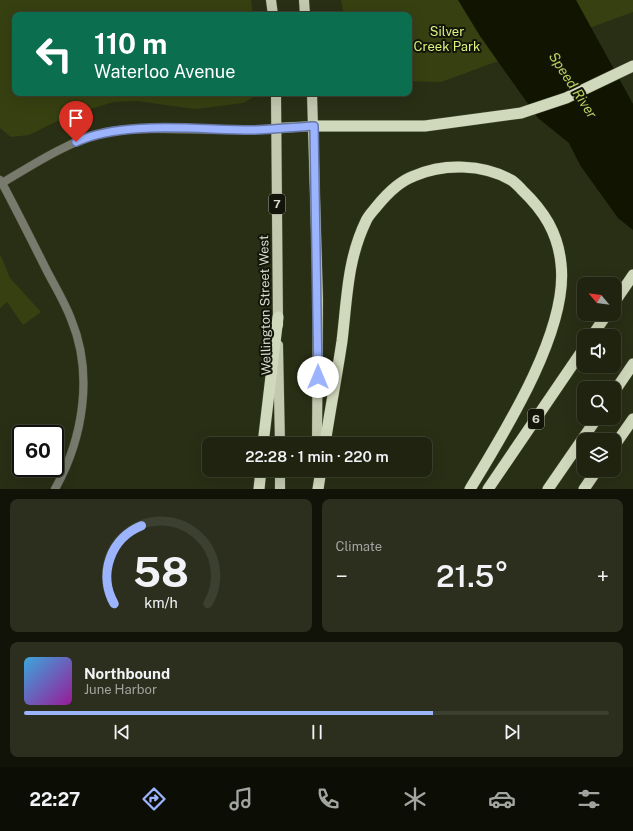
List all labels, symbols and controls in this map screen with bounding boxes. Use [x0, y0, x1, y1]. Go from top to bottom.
park label: Silver Creek Park [414, 24, 480, 54]
text: 110 m [94, 27, 167, 60]
icon: left [28, 28, 80, 80]
water label: Speed River [546, 49, 601, 122]
text: Waterloo Avenue [94, 61, 235, 82]
pin [59, 101, 93, 142]
icon: arrive [65, 107, 87, 129]
road number: 7 [269, 194, 285, 214]
street label: Wellington Street West [256, 235, 274, 375]
north arrow [577, 277, 621, 321]
map controls [577, 277, 621, 477]
button: sound [577, 329, 621, 373]
position arrow [297, 356, 339, 398]
button: search [577, 381, 621, 425]
road number: 6 [528, 409, 544, 429]
speed limit sign: 60 [12, 425, 64, 477]
button: layers [577, 433, 621, 477]
text: 22:28 · 1 min · 220 m [245, 448, 389, 465]
text: Climate [336, 539, 382, 554]
text: 58 [133, 546, 189, 595]
text: 21.5° [436, 558, 508, 594]
text: − [336, 563, 348, 589]
text: + [597, 563, 609, 589]
text: km/h [144, 593, 178, 610]
text: Northbound [84, 665, 170, 682]
text: June Harbor [84, 682, 157, 697]
icon: previous [111, 721, 133, 743]
icon: pause [306, 721, 328, 743]
icon: next [501, 721, 523, 743]
icon: directions [140, 785, 168, 813]
icon: music [227, 785, 255, 813]
icon: phone [314, 785, 342, 813]
icon: climate [401, 785, 429, 813]
icon: car [488, 785, 516, 813]
icon: filters [575, 785, 603, 813]
text: 22:27 [30, 789, 80, 810]

